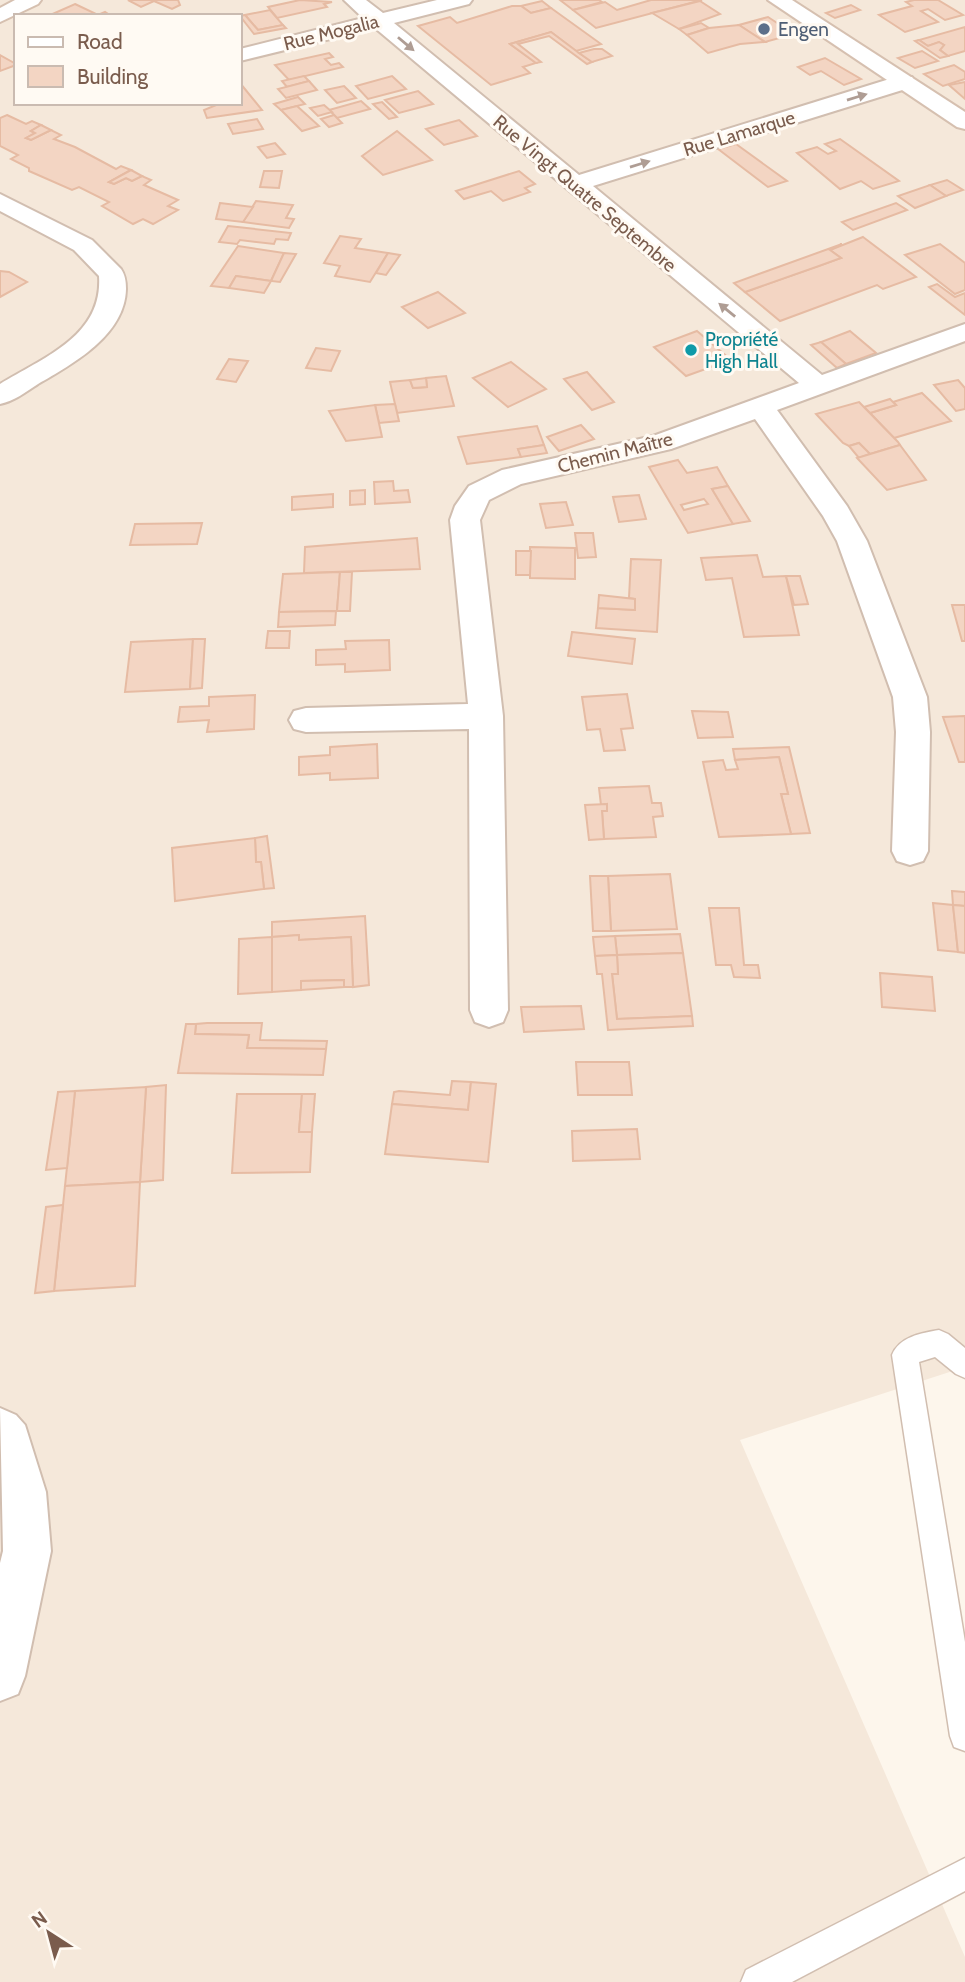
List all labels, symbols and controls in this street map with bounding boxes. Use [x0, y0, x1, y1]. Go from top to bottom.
street label: Rue Mogalia [281, 10, 381, 55]
legend [14, 14, 242, 105]
place label: Engen [778, 18, 829, 41]
marker: Engen [756, 21, 772, 37]
text: Road [77, 29, 123, 54]
one-way arrow [397, 36, 415, 51]
text: Building [77, 64, 149, 89]
one-way arrow [847, 91, 868, 101]
street label: Rue Lamarque [680, 105, 798, 161]
street label: Rue Vingt Quatre Septembre [488, 110, 681, 277]
one-way arrow [629, 159, 650, 169]
one-way arrow [718, 303, 735, 318]
place label: Propriété High Hall [705, 328, 779, 373]
marker: Propriété High Hall [683, 342, 699, 358]
street label: Chemin Maître [555, 427, 675, 478]
north arrow [14, 1898, 84, 1968]
text: N [27, 1906, 51, 1933]

